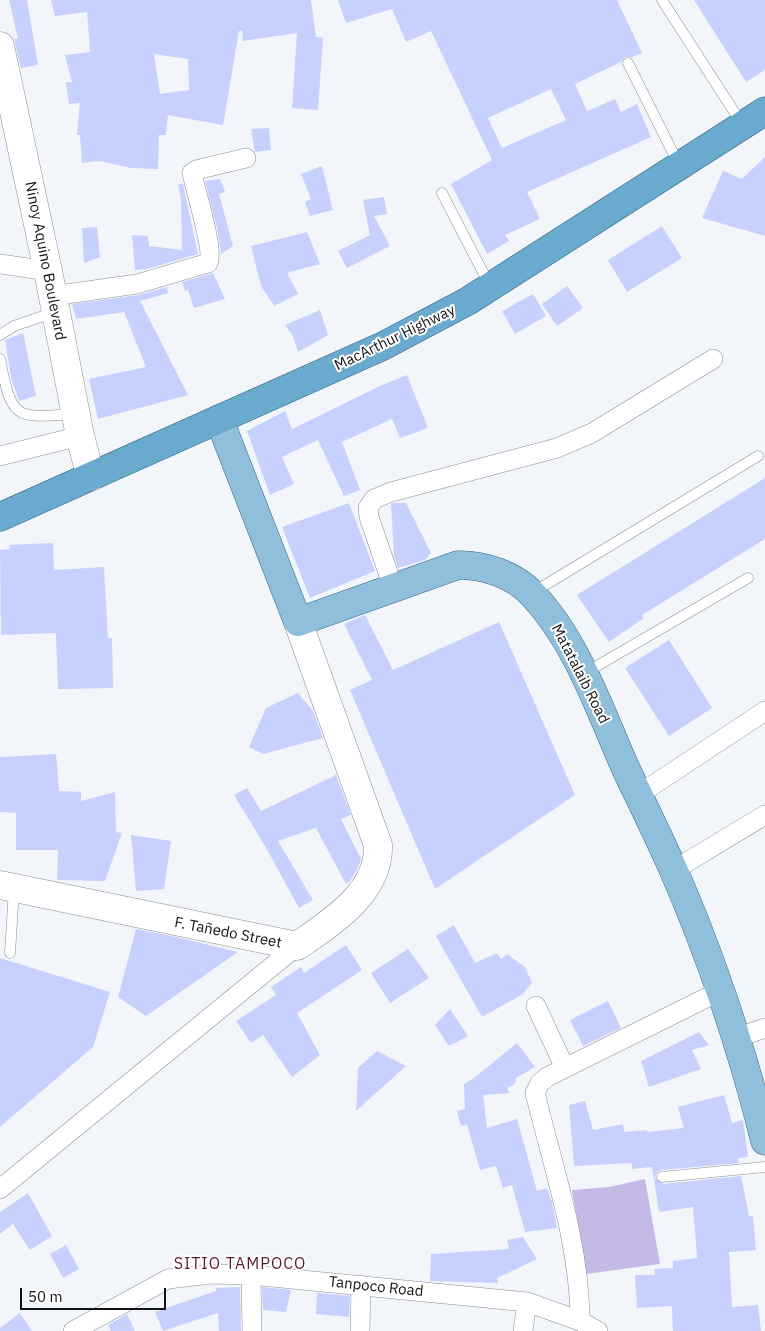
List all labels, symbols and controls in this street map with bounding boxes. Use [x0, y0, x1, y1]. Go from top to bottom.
street label: Ninoy Aquino Boulevard [21, 180, 69, 342]
street label: MacArthur Highway [332, 301, 458, 375]
street label: Matatalaib Road [547, 621, 613, 727]
street label: F. Tañedo Street [173, 914, 283, 952]
district label: SITIO TAMPOCO [172, 1254, 308, 1274]
street label: Tanpoco Road [328, 1273, 424, 1301]
scale bar [22, 1278, 169, 1310]
text: 50 m [28, 1287, 63, 1306]

